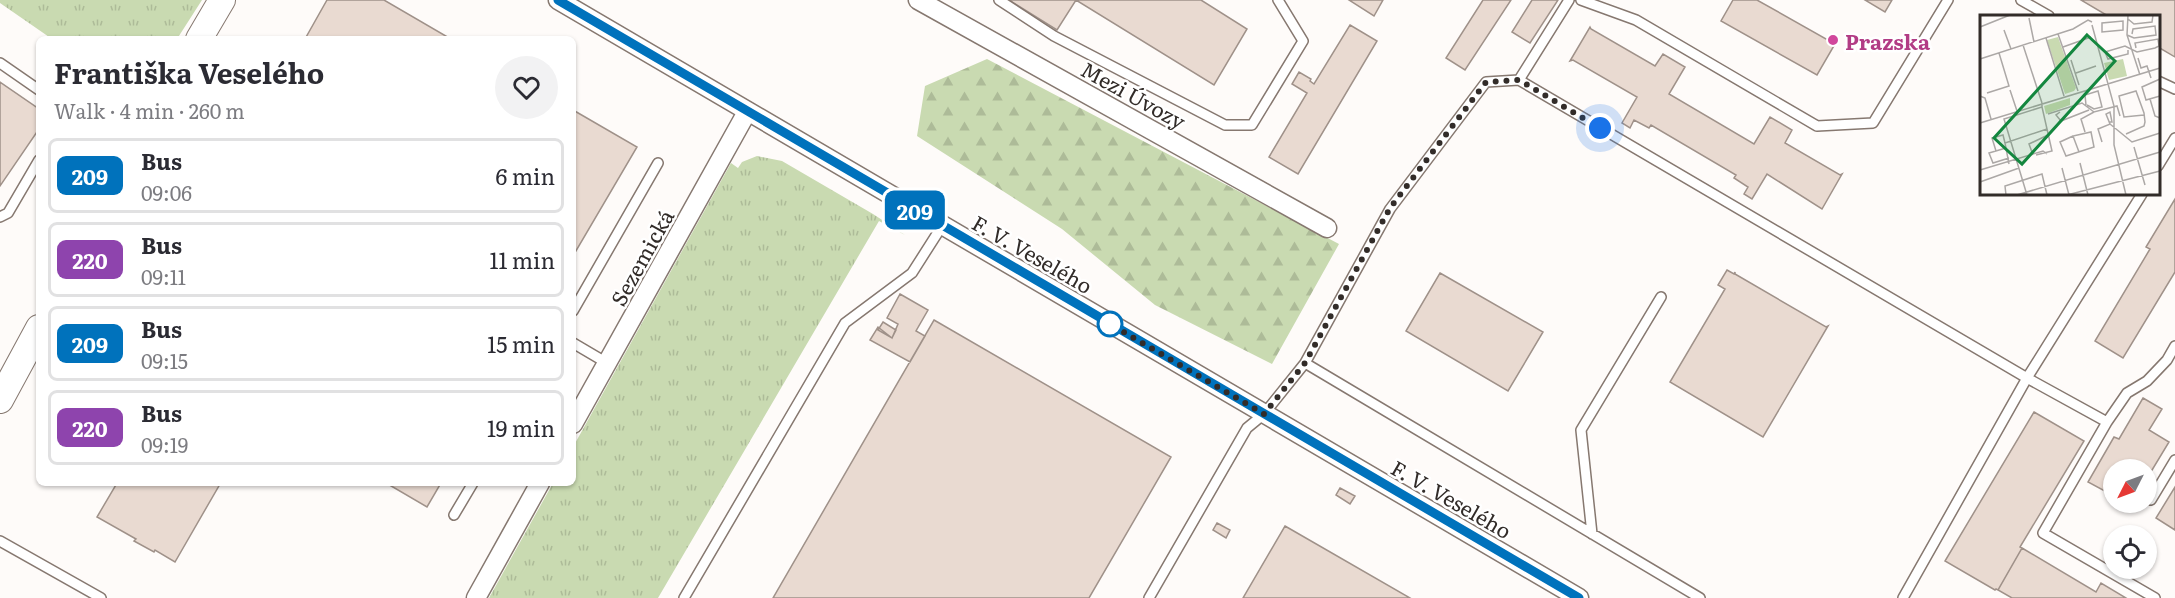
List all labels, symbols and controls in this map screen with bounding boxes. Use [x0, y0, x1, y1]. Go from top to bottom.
inset map [1980, 15, 2160, 195]
place label: Prazska [1845, 25, 1931, 56]
marker: Prazska [1826, 33, 1840, 47]
text: Františka Veselého [54, 51, 324, 93]
street label: Mezi Úvozy [1076, 53, 1193, 136]
button: heart [495, 56, 558, 119]
text: Walk · 4 min · 260 m [54, 95, 245, 125]
your location [1585, 113, 1615, 143]
text: Bus [141, 144, 182, 177]
text: 6 min [496, 159, 555, 192]
text: 209 [72, 160, 108, 191]
text: 09:06 [141, 177, 192, 207]
line badge: 209 [880, 190, 950, 230]
text: 209 [897, 195, 933, 226]
street label: Sezemická [602, 203, 681, 311]
street label: F. V. Veselého [967, 206, 1099, 300]
text: Bus [141, 228, 182, 261]
text: 11 min [489, 243, 555, 276]
text: 220 [72, 244, 108, 275]
text: 09:11 [141, 261, 186, 291]
unlabelled marker [1097, 311, 1123, 337]
text: Bus [141, 312, 182, 345]
text: 15 min [487, 327, 555, 360]
text: 209 [72, 328, 108, 359]
text: 09:15 [141, 345, 188, 375]
text: Bus [141, 396, 182, 429]
text: 19 min [487, 411, 555, 444]
text: 220 [72, 412, 108, 443]
text: 09:19 [141, 429, 188, 459]
street label: F. V. Veselého [1386, 451, 1518, 545]
north arrow [2103, 459, 2157, 513]
map controls [2103, 459, 2157, 579]
button: locate [2103, 525, 2157, 579]

